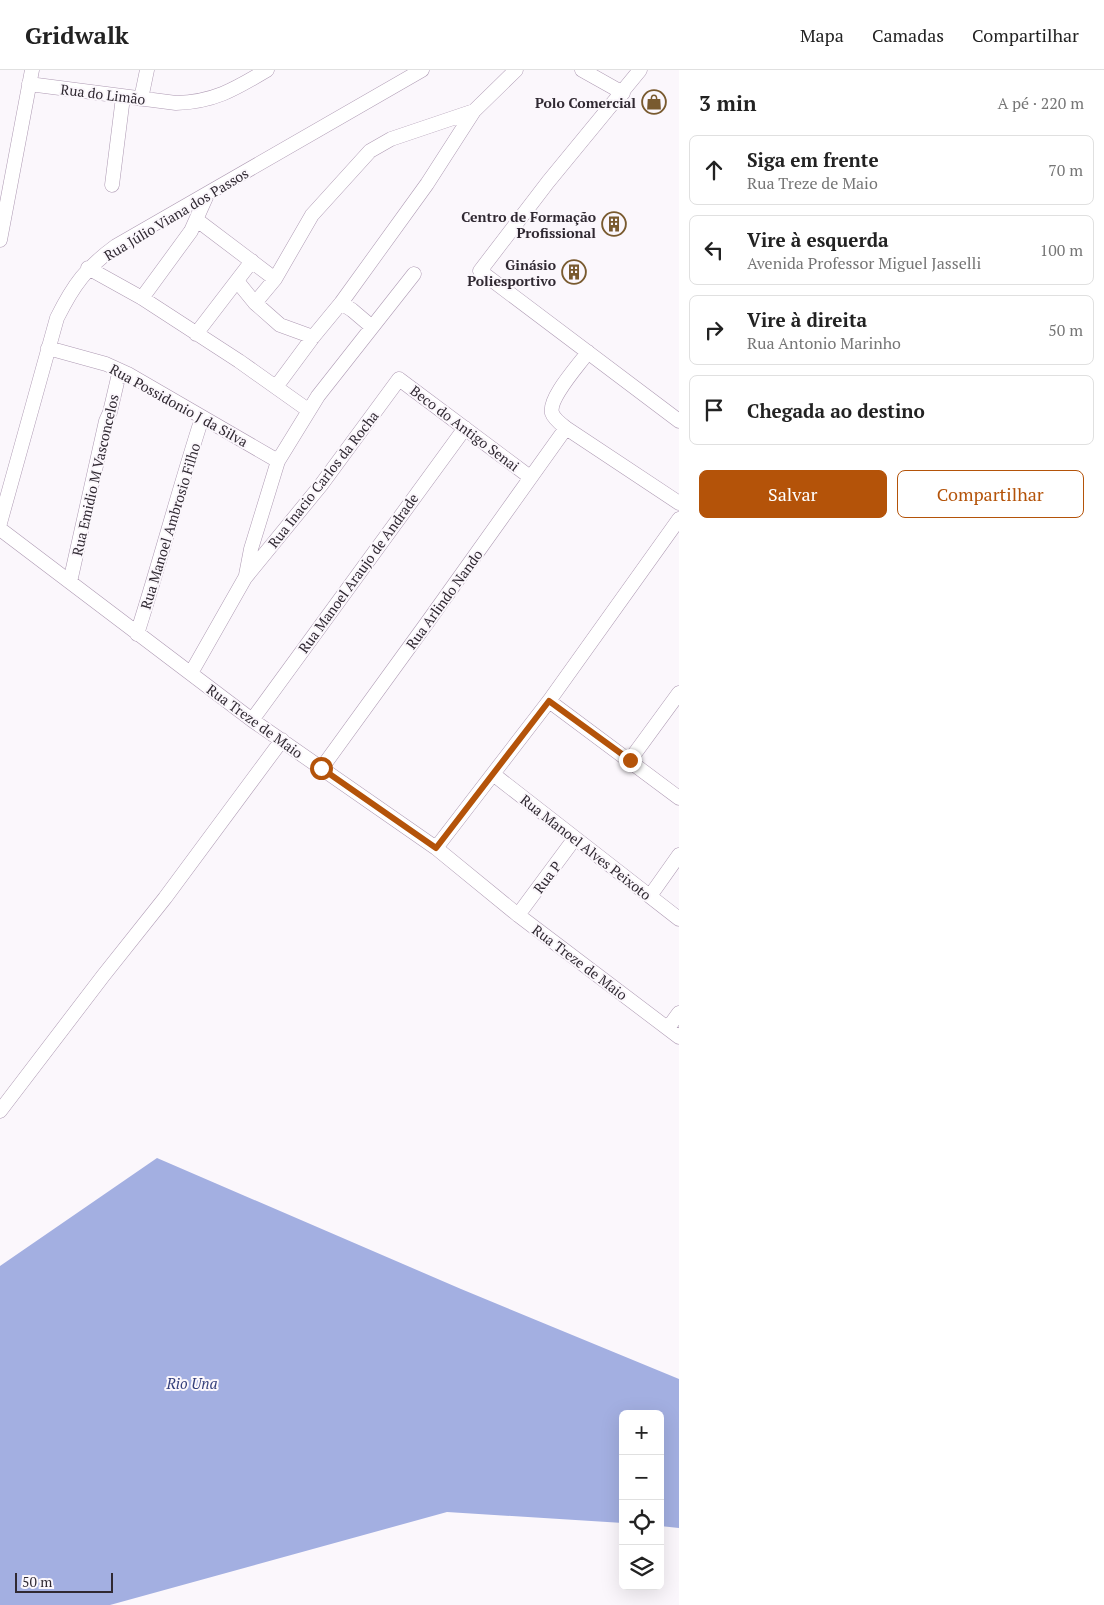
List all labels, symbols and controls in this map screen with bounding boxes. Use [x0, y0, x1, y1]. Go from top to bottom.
text: Gridwalk [25, 19, 129, 51]
text: Mapa [800, 23, 844, 47]
text: Camadas [872, 23, 944, 47]
text: Compartilhar [972, 23, 1079, 47]
street label: Rua do Limão [60, 79, 147, 109]
shop icon: Polo Comercial [641, 89, 667, 115]
text: 3 min [699, 89, 756, 117]
text: A pé · 220 m [997, 92, 1084, 114]
place label: Polo Comercial [535, 93, 636, 112]
text: Siga em frente [747, 147, 879, 172]
icon: ahead [700, 156, 728, 184]
text: 70 m [1048, 159, 1083, 181]
street label: Rua Júlio Viana dos Passos [100, 163, 252, 265]
text: Rua Treze de Maio [747, 172, 878, 194]
place label: Centro de Formação Profissional [461, 207, 596, 242]
building icon: Centro de Formação Profissional [601, 211, 627, 237]
text: Vire à esquerda [747, 227, 889, 252]
icon: left [700, 236, 728, 264]
text: 100 m [1040, 239, 1083, 261]
text: Avenida Professor Miguel Jasselli [747, 252, 981, 274]
place label: Ginásio Poliesportivo [467, 255, 556, 290]
building icon: Ginásio Poliesportivo [561, 259, 587, 285]
text: Vire à direita [747, 307, 867, 332]
icon: right [700, 316, 728, 344]
text: 50 m [1048, 319, 1083, 341]
text: Rua Antonio Marinho [747, 332, 901, 354]
street label: Rua Possidonio J da Silva [107, 359, 251, 451]
street label: Beco do Antigo Senai [407, 381, 523, 475]
street label: Rua Emidio M Vasconcelos [67, 392, 123, 558]
icon: arrive [700, 396, 728, 424]
text: Chegada ao destino [747, 398, 925, 423]
street label: Rua Inacio Carlos da Rocha [264, 407, 382, 551]
street label: Rua Manoel Ambrosio Filho [136, 440, 204, 611]
button: Salvar [699, 470, 887, 518]
button: Compartilhar [897, 470, 1084, 518]
street label: Rua Manoel Araujo de Andrade [294, 489, 422, 657]
street label: Rua Arlindo Nando [401, 545, 487, 653]
street label: Rua Treze de Maio [203, 680, 307, 762]
route end [619, 749, 642, 772]
route start [310, 757, 333, 780]
street label: Rua Manoel Alves Peixoto [517, 790, 655, 904]
street label: Rua P [529, 857, 565, 897]
street label: Rua Treze de Maio [529, 920, 632, 1004]
water label: Rio Una [165, 1373, 218, 1393]
map controls [619, 1410, 664, 1590]
button: + [619, 1410, 664, 1455]
button: − [619, 1455, 664, 1500]
button: locate [619, 1500, 664, 1545]
button: layers [619, 1545, 664, 1590]
scale bar [15, 1570, 112, 1593]
text: 50 m [22, 1572, 52, 1591]

